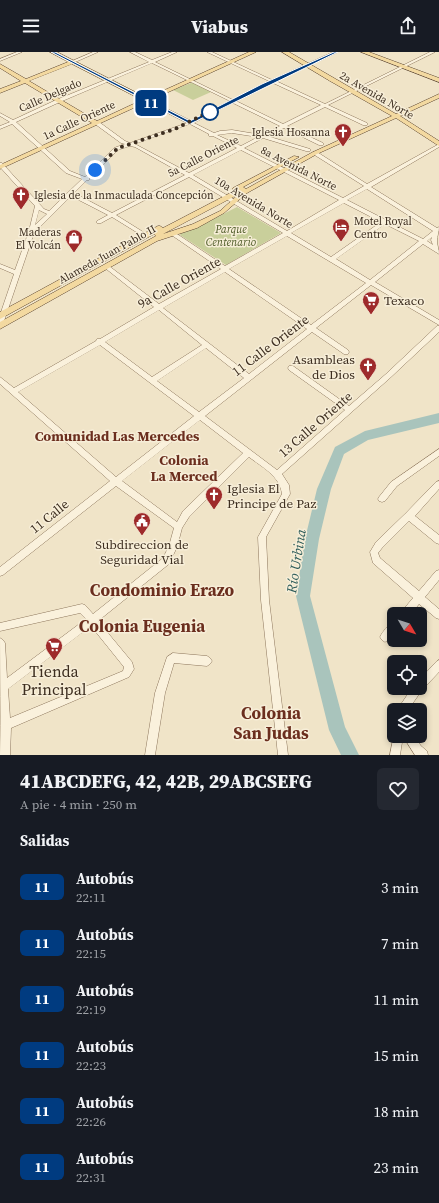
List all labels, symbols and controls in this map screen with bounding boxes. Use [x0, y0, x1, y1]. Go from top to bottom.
text: Viabus [191, 14, 248, 39]
icon: menu [20, 15, 42, 37]
icon: share [397, 15, 419, 37]
street label: 2a Avenida Norte [337, 68, 417, 123]
street label: Calle Delgado [16, 75, 84, 116]
line badge: 11 [133, 90, 169, 116]
text: 11 [143, 93, 159, 113]
street label: 1a Calle Oriente [41, 97, 118, 144]
unlabelled marker [201, 103, 219, 121]
church icon: Iglesia Hosanna [333, 122, 353, 147]
place label: Iglesia Hosanna [252, 125, 330, 140]
street label: 5a Calle Oriente [165, 132, 242, 181]
street label: 8a Avenida Norte [258, 143, 340, 194]
your location [85, 160, 105, 180]
street label: 10a Avenida Norte [212, 173, 296, 232]
church icon: Iglesia de la Inmaculada Concepción [11, 185, 31, 210]
place label: Iglesia de la Inmaculada Concepción [34, 188, 214, 203]
place label: Motel Royal Centro [354, 214, 412, 242]
hotel icon: Motel Royal Centro [331, 217, 351, 242]
street label: Alameda Juan Pablo II [56, 221, 159, 287]
park label: Parque Centenario [206, 222, 257, 250]
place label: Maderas El Volcán [15, 225, 61, 253]
shop icon: Maderas El Volcán [64, 228, 84, 253]
street label: 9a Calle Oriente [135, 252, 224, 312]
supermarket icon: Texaco [361, 290, 381, 315]
place label: Texaco [384, 292, 424, 309]
street label: 11 Calle Oriente [228, 311, 312, 380]
place label: Asambleas de Dios [292, 351, 355, 383]
church icon: Asambleas de Dios [358, 356, 378, 381]
street label: 13 Calle Oriente [275, 388, 356, 461]
district label: Comunidad Las Mercedes [35, 426, 200, 446]
district label: Colonia La Merced [151, 450, 218, 486]
place label: Iglesia El Principe de Paz [227, 480, 316, 512]
church icon: Iglesia El Principe de Paz [204, 485, 224, 510]
street label: 11 Calle [26, 495, 73, 537]
public building icon: Subdireccion de Seguridad Vial [132, 511, 152, 536]
water label: Río Urbina [281, 527, 311, 595]
place label: Subdireccion de Seguridad Vial [95, 536, 189, 568]
district label: Condominio Erazo [90, 578, 235, 602]
north arrow [387, 607, 427, 647]
map controls [387, 607, 427, 743]
district label: Colonia Eugenia [79, 614, 206, 638]
supermarket icon: Tienda Principal [44, 636, 64, 661]
button: locate [387, 655, 427, 695]
place label: Tienda Principal [21, 660, 87, 700]
district label: Colonia San Judas [233, 701, 309, 745]
button: layers [387, 703, 427, 743]
text: 41ABCDEFG, 42, 42B, 29ABCSEFG [20, 768, 312, 794]
button: heart [377, 768, 419, 810]
text: A pie · 4 min · 250 m [20, 796, 137, 813]
text: Salidas [20, 830, 69, 851]
text: Autobús [76, 868, 134, 889]
text: 11 [34, 877, 50, 897]
text: 3 min [381, 877, 419, 898]
text: 22:11 [76, 889, 106, 906]
text: Autobús [76, 924, 134, 945]
text: 11 [34, 933, 50, 953]
text: 7 min [381, 933, 419, 954]
text: 22:15 [76, 945, 106, 962]
text: Autobús [76, 980, 134, 1001]
text: 11 [34, 989, 50, 1009]
text: 11 min [373, 989, 419, 1010]
text: 22:19 [76, 1001, 106, 1018]
text: Autobús [76, 1036, 134, 1057]
text: 11 [34, 1045, 50, 1065]
text: 15 min [373, 1045, 419, 1066]
text: 22:23 [76, 1057, 106, 1074]
text: Autobús [76, 1092, 134, 1113]
text: 11 [34, 1101, 50, 1121]
text: 18 min [373, 1101, 419, 1122]
text: 22:26 [76, 1113, 106, 1130]
text: Autobús [76, 1148, 134, 1169]
text: 11 [34, 1157, 50, 1177]
text: 23 min [373, 1157, 419, 1178]
text: 22:31 [76, 1169, 106, 1186]

